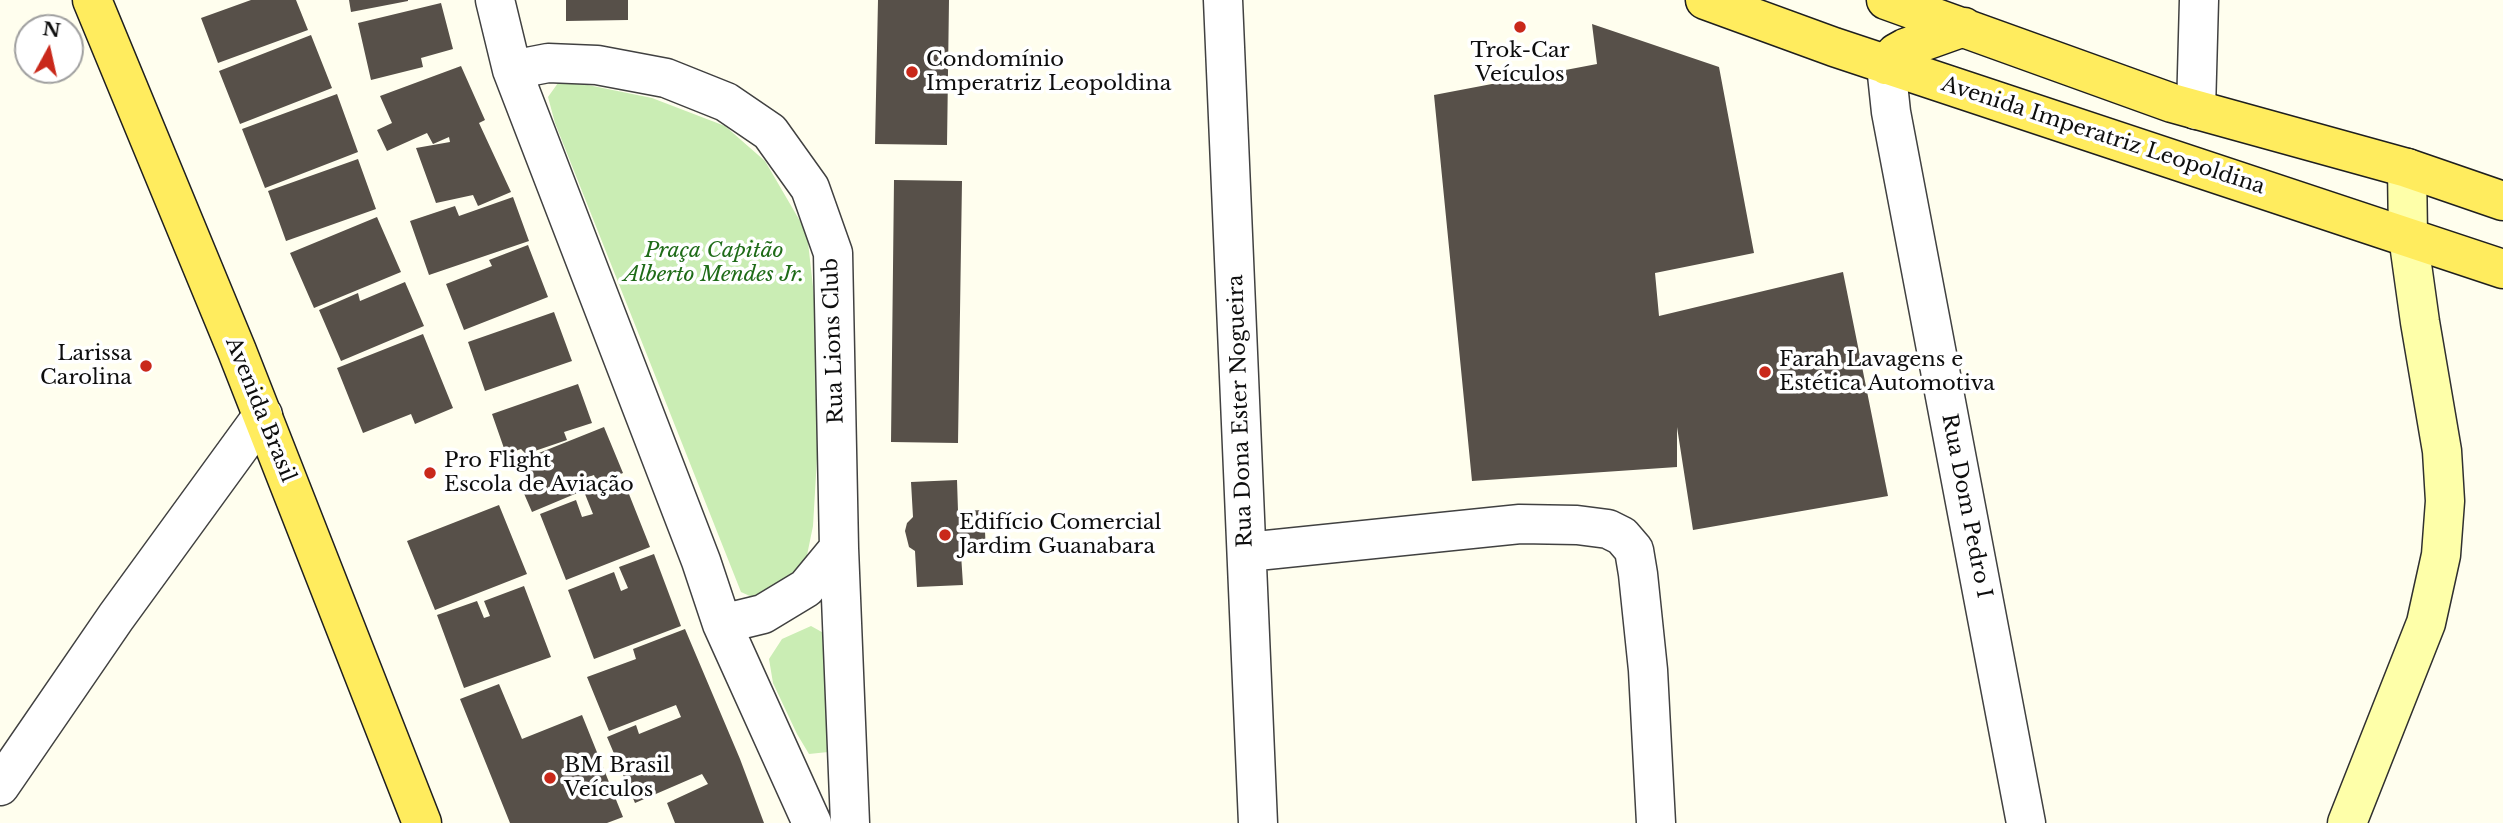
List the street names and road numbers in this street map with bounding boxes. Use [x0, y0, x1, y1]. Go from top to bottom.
street label: Avenida Imperatriz Leopoldina [1938, 72, 2268, 200]
street label: Rua Lions Club [819, 258, 849, 424]
street label: Rua Dona Ester Nogueira [1224, 274, 1258, 548]
street label: Avenida Brasil [219, 334, 301, 486]
street label: Rua Dom Pedro I [1936, 412, 1996, 600]

